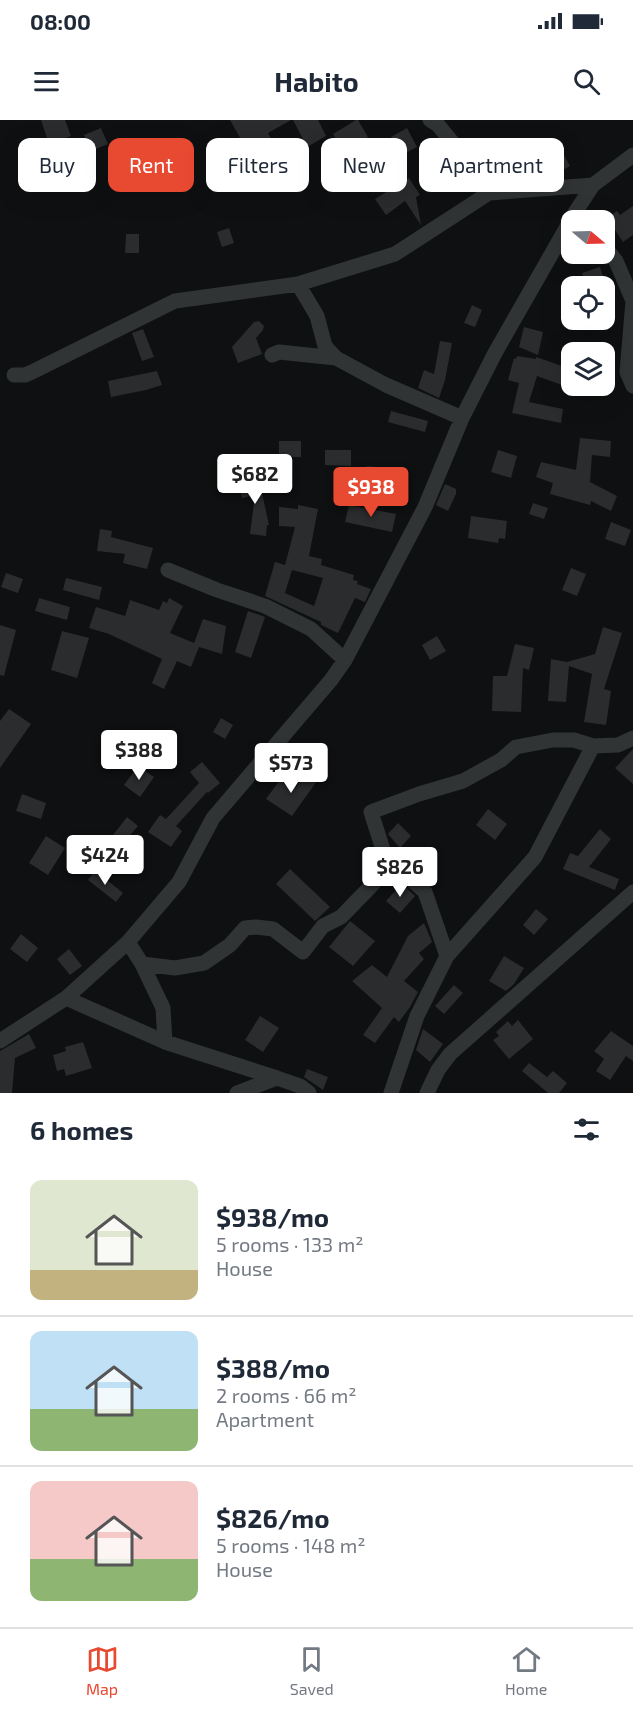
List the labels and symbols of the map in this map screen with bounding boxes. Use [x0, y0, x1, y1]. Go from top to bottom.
north arrow [561, 210, 615, 264]
pin: $682 [219, 454, 291, 505]
pin: $938 [335, 467, 407, 518]
pin: $388 [103, 730, 175, 781]
pin: $573 [255, 743, 327, 794]
pin: $424 [69, 835, 141, 886]
pin: $826 [364, 847, 436, 898]

